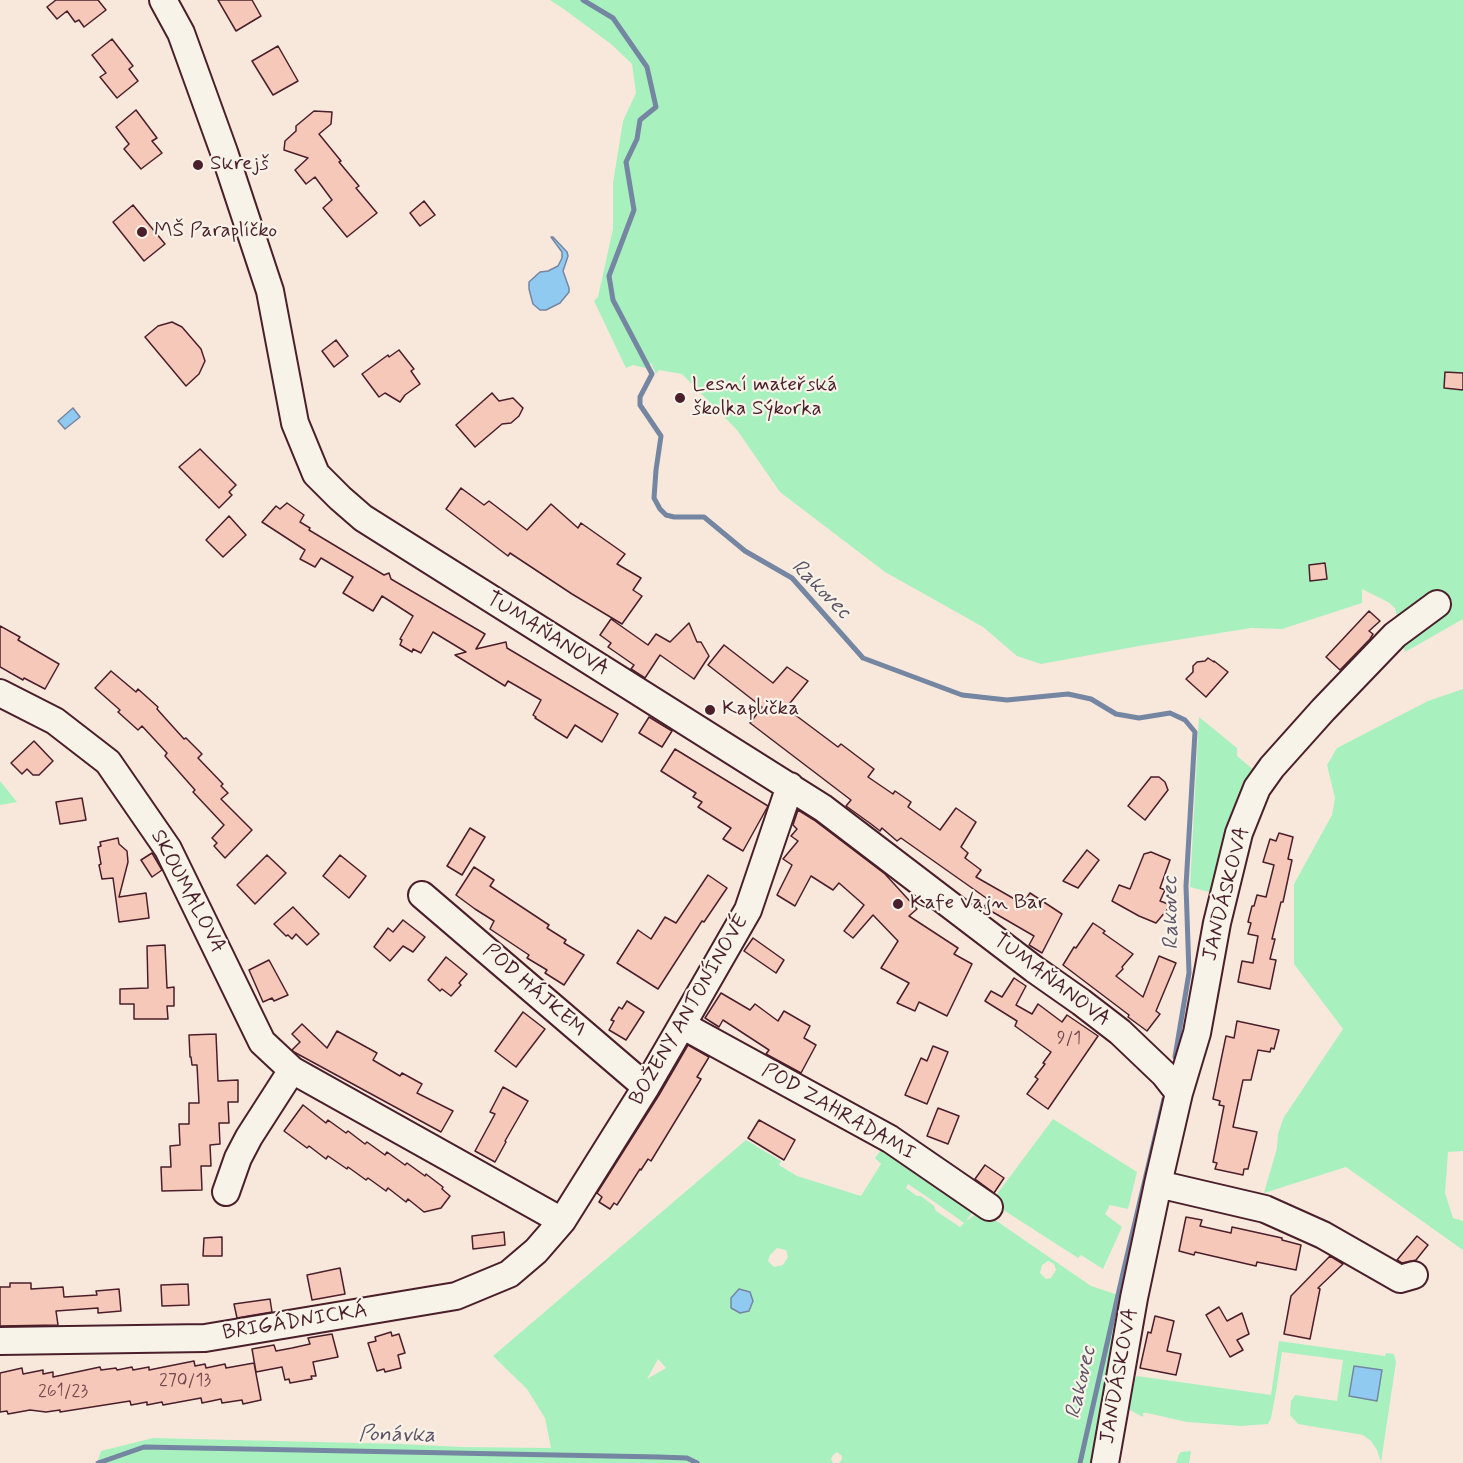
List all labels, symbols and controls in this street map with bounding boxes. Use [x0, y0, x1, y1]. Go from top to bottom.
place label: Skrejš [210, 152, 269, 178]
marker: Skrejš [191, 158, 205, 172]
place label: MŠ Paraplíčko [154, 219, 277, 245]
marker: MŠ Paraplíčko [135, 225, 149, 239]
place label: Lesní mateřská školka Sýkorka [692, 373, 837, 423]
marker: Lesní mateřská školka Sýkorka [673, 391, 687, 405]
water label: Rakovec [785, 555, 855, 625]
street label: TUMAŇANOVA [481, 587, 613, 683]
place label: Kaplička [722, 697, 799, 723]
marker: Kaplička [703, 703, 717, 717]
street label: JANDÁSKOVA [1198, 824, 1256, 964]
street label: SKOUMALOVA [144, 826, 230, 958]
water label: Rakovec [1158, 876, 1186, 950]
place label: Kafe Vajn Bar [910, 891, 1047, 917]
marker: Kafe Vajn Bar [891, 897, 905, 911]
street label: BOŽENY ANTONÍNOVÉ [625, 910, 755, 1110]
street label: TUMAŇANOVA [987, 929, 1115, 1033]
street label: POD HÁJKEM [477, 939, 591, 1043]
house number: 9/1 [1057, 1028, 1081, 1050]
street label: POD ZAHRADAMI [757, 1059, 919, 1167]
street label: BRIGÁDNICKÁ [221, 1299, 369, 1347]
street label: JANDÁSKOVA [1096, 1306, 1144, 1446]
water label: Rakovec [1061, 1344, 1103, 1422]
house number: 270/13 [159, 1370, 211, 1392]
house number: 261/23 [38, 1381, 88, 1403]
water label: Ponávka [358, 1422, 436, 1450]

